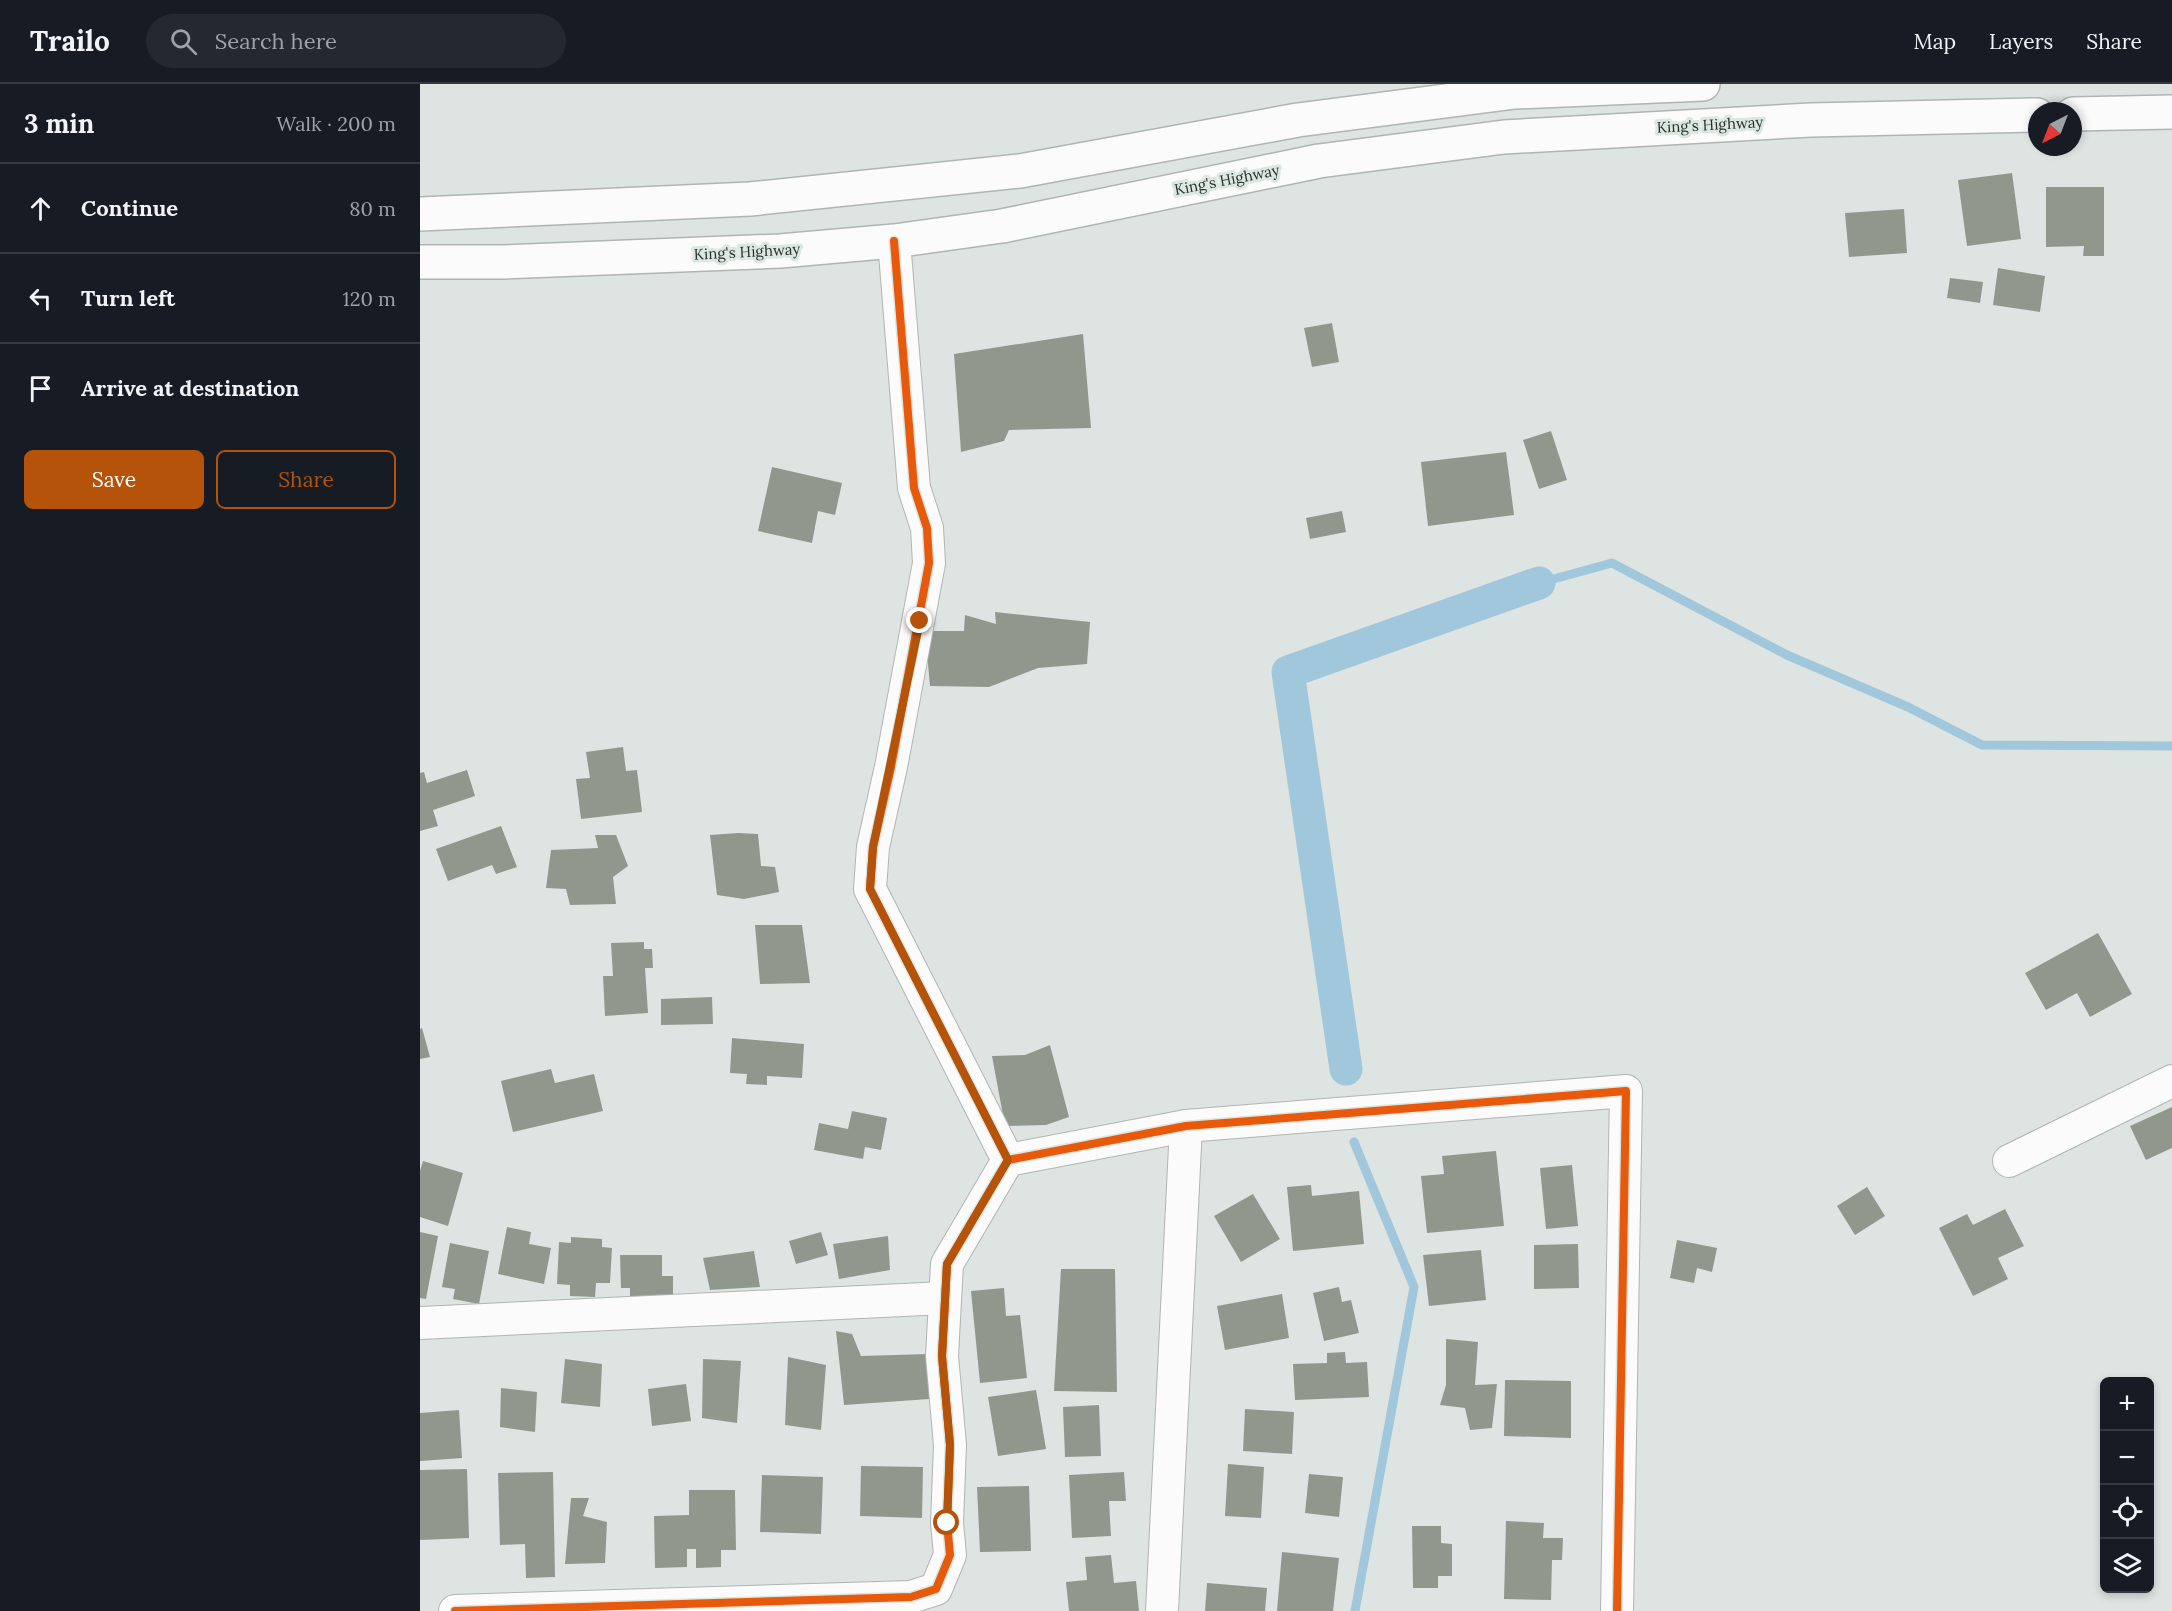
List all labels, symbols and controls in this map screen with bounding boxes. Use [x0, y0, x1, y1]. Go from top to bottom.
search box [146, 14, 566, 68]
text: Trailo [30, 23, 110, 59]
icon: search [167, 25, 200, 58]
text: Search here [215, 27, 337, 55]
text: Map [1913, 28, 1956, 55]
text: Layers [1989, 28, 2053, 55]
text: Share [2086, 28, 2142, 55]
north arrow [2028, 102, 2082, 156]
text: 3 min [24, 107, 94, 140]
text: Walk · 200 m [276, 111, 396, 136]
street label: King's Highway [1656, 112, 1764, 137]
street label: King's Highway [1173, 160, 1281, 199]
icon: ahead [24, 192, 57, 225]
text: Continue [81, 194, 178, 222]
text: 80 m [349, 196, 396, 221]
street label: King's Highway [693, 239, 801, 264]
icon: left [24, 282, 57, 315]
text: Turn left [81, 284, 175, 312]
text: 120 m [342, 286, 396, 311]
icon: arrive [24, 372, 57, 405]
text: Arrive at destination [81, 374, 299, 402]
button: Save [24, 450, 204, 509]
button: Share [216, 450, 396, 509]
route end [906, 607, 932, 633]
map controls [2100, 1377, 2154, 1593]
button: + [2100, 1377, 2154, 1431]
button: − [2100, 1431, 2154, 1485]
button: locate [2100, 1485, 2154, 1539]
route start [933, 1509, 959, 1535]
button: layers [2100, 1539, 2154, 1593]

